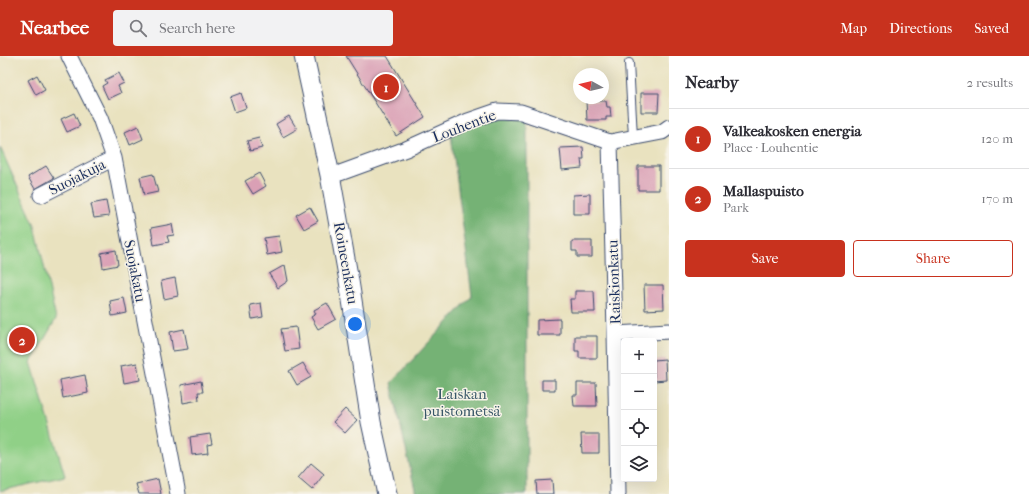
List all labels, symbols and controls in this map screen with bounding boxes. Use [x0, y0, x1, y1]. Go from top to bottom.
search box [113, 10, 393, 46]
text: Nearbee [20, 17, 89, 39]
icon: search [127, 17, 149, 39]
text: Search here [159, 19, 235, 37]
text: Map [840, 20, 867, 37]
text: Directions [889, 20, 952, 37]
text: Saved [974, 20, 1009, 37]
north arrow [573, 68, 609, 104]
pin: 1 [373, 72, 399, 102]
text: Nearby [685, 72, 739, 92]
text: 2 results [967, 75, 1013, 90]
street label: Louhentie [430, 105, 499, 146]
text: Valkeakosken energia [723, 122, 862, 140]
text: 1 [696, 131, 700, 146]
text: 120 m [981, 131, 1013, 146]
text: Place · Louhentie [723, 140, 818, 155]
street label: Suojakuja [46, 155, 109, 199]
text: Mallaspuisto [723, 182, 804, 200]
text: 2 [695, 191, 701, 206]
text: 170 m [981, 191, 1013, 206]
text: Park [723, 200, 749, 215]
street label: Roineenkatu [330, 220, 362, 306]
street label: Suojakatu [120, 238, 150, 304]
street label: Raiskionkatu [604, 239, 624, 325]
button: Save [685, 240, 845, 277]
button: Share [853, 240, 1013, 277]
your location [345, 314, 365, 334]
pin: 2 [9, 325, 35, 355]
map controls [621, 338, 657, 482]
button: + [621, 338, 657, 374]
button: − [621, 374, 657, 410]
park label: Laiskan puistometsä [422, 385, 502, 420]
button: locate [621, 410, 657, 446]
button: layers [621, 446, 657, 482]

